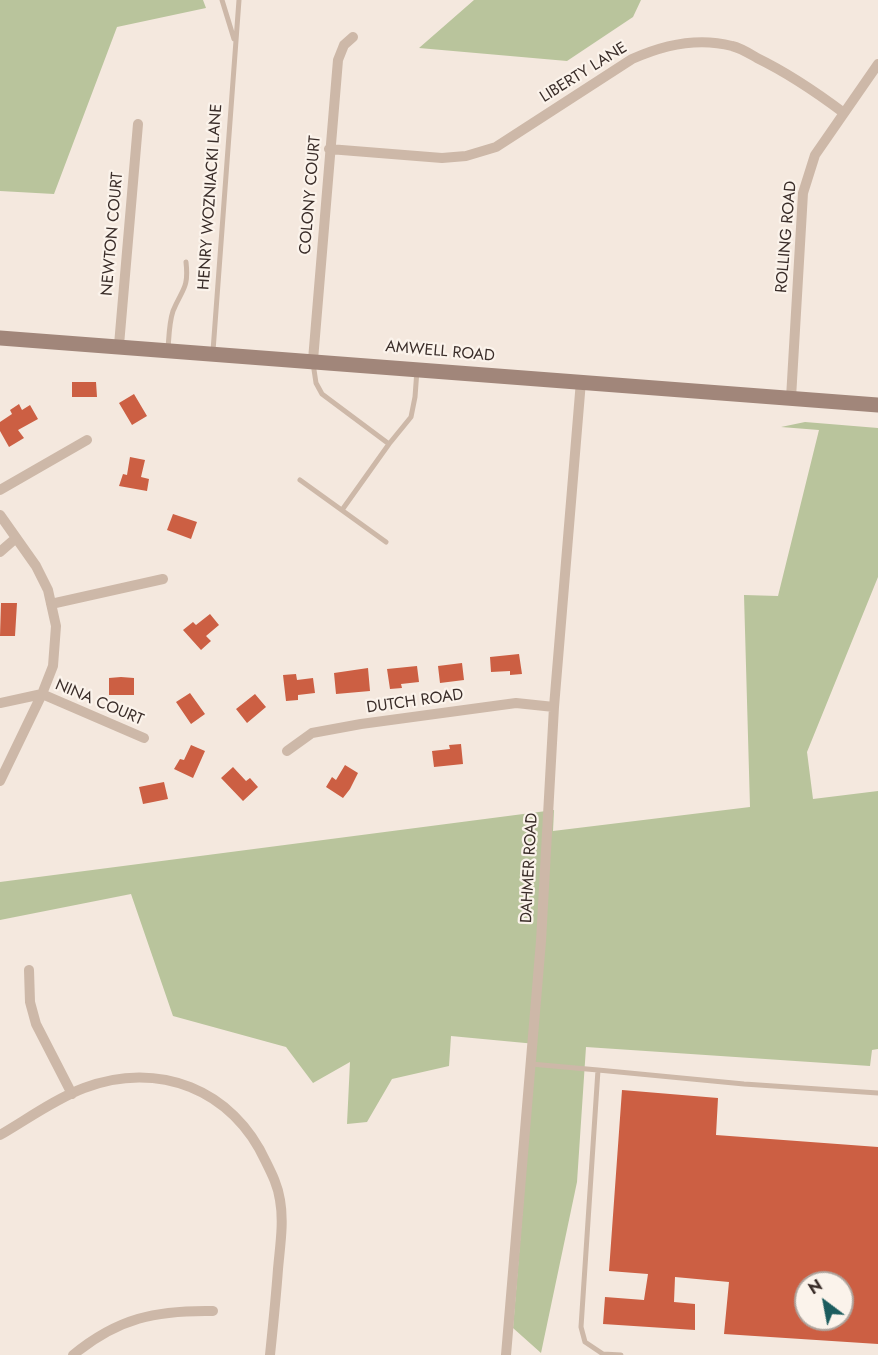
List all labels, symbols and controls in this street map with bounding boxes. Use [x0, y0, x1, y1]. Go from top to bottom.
street label: LIBERTY LANE [537, 39, 631, 107]
street label: HENRY WOZNIACKI LANE [195, 103, 227, 291]
street label: COLONY COURT [296, 135, 326, 255]
street label: NEWTON COURT [98, 171, 128, 297]
street label: ROLLING ROAD [773, 180, 801, 294]
street label: AMWELL ROAD [384, 338, 496, 366]
street label: NINA COURT [52, 676, 146, 730]
street label: DUTCH ROAD [365, 686, 465, 718]
street label: DAHMER ROAD [518, 812, 542, 924]
north arrow [794, 1271, 854, 1331]
text: N [804, 1274, 827, 1300]

